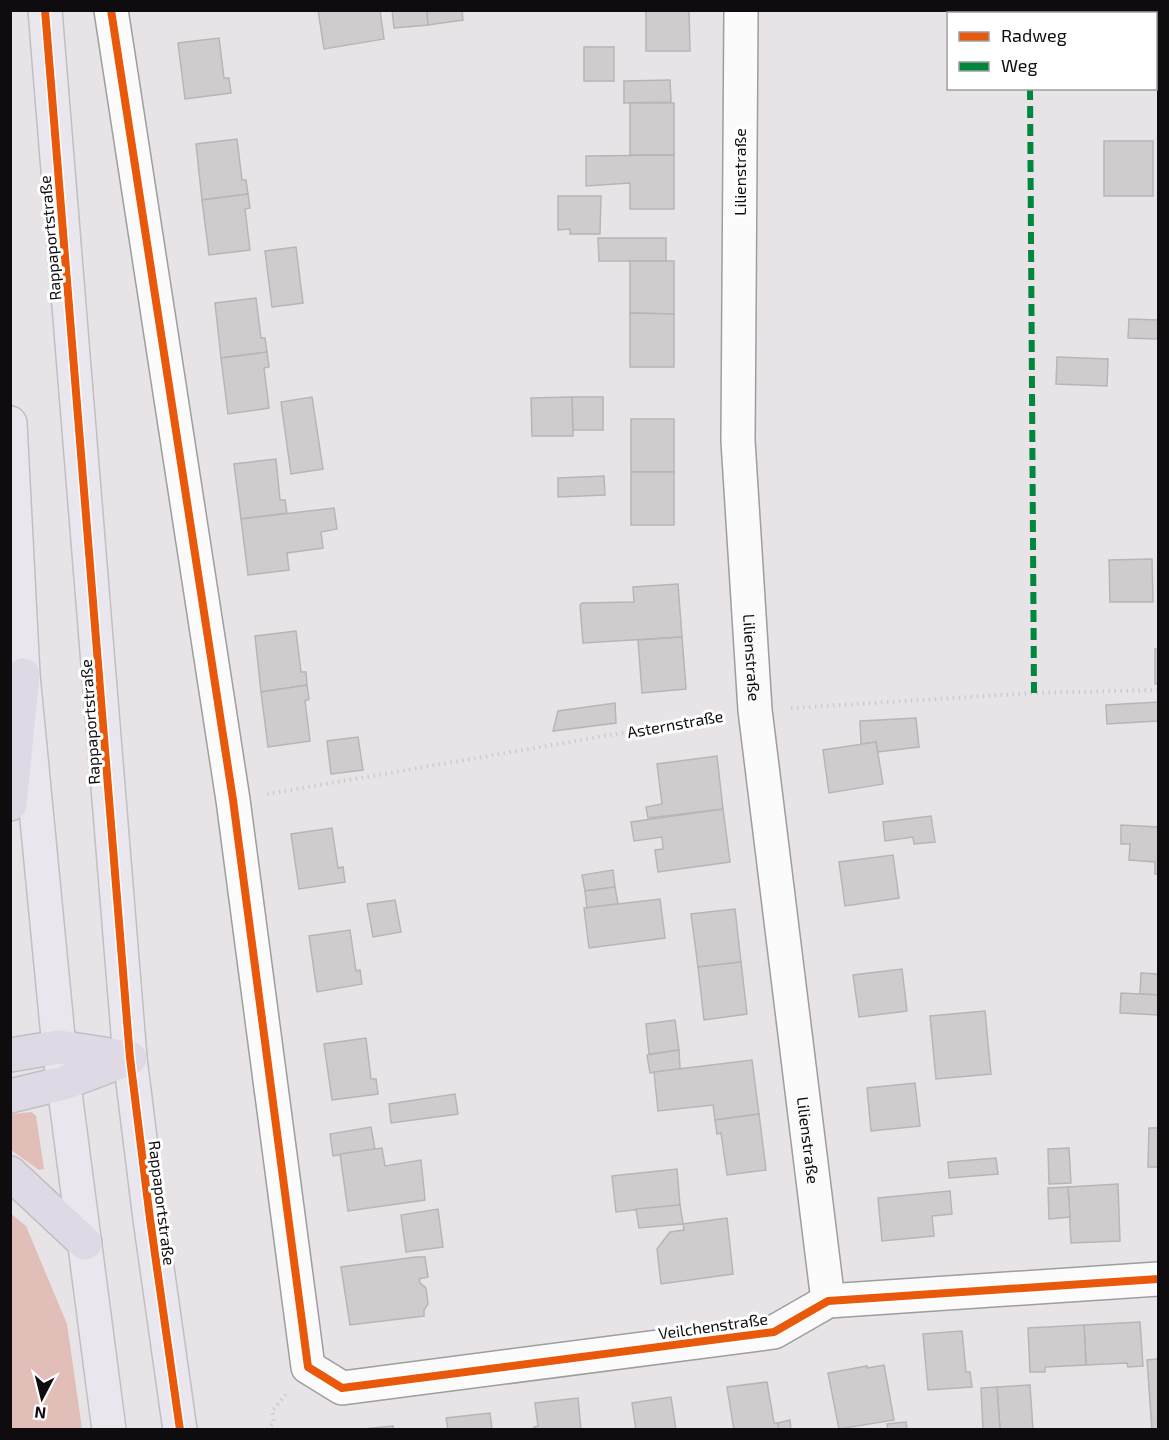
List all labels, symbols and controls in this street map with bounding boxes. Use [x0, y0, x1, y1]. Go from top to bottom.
legend [947, 12, 1157, 90]
text: Radweg [1001, 24, 1067, 46]
text: Weg [1001, 54, 1037, 76]
street label: Lilienstraße [730, 128, 749, 216]
street label: Rappaportstraße [35, 175, 64, 301]
street label: Lilienstraße [740, 613, 764, 702]
street label: Rappaportstraße [76, 659, 103, 785]
street label: Asternstraße [625, 706, 724, 741]
street label: Lilienstraße [794, 1095, 823, 1185]
street label: Rappaportstraße [145, 1139, 180, 1266]
street label: Veilchenstraße [657, 1308, 769, 1343]
north arrow [12, 1368, 72, 1428]
text: N [33, 1403, 47, 1424]

